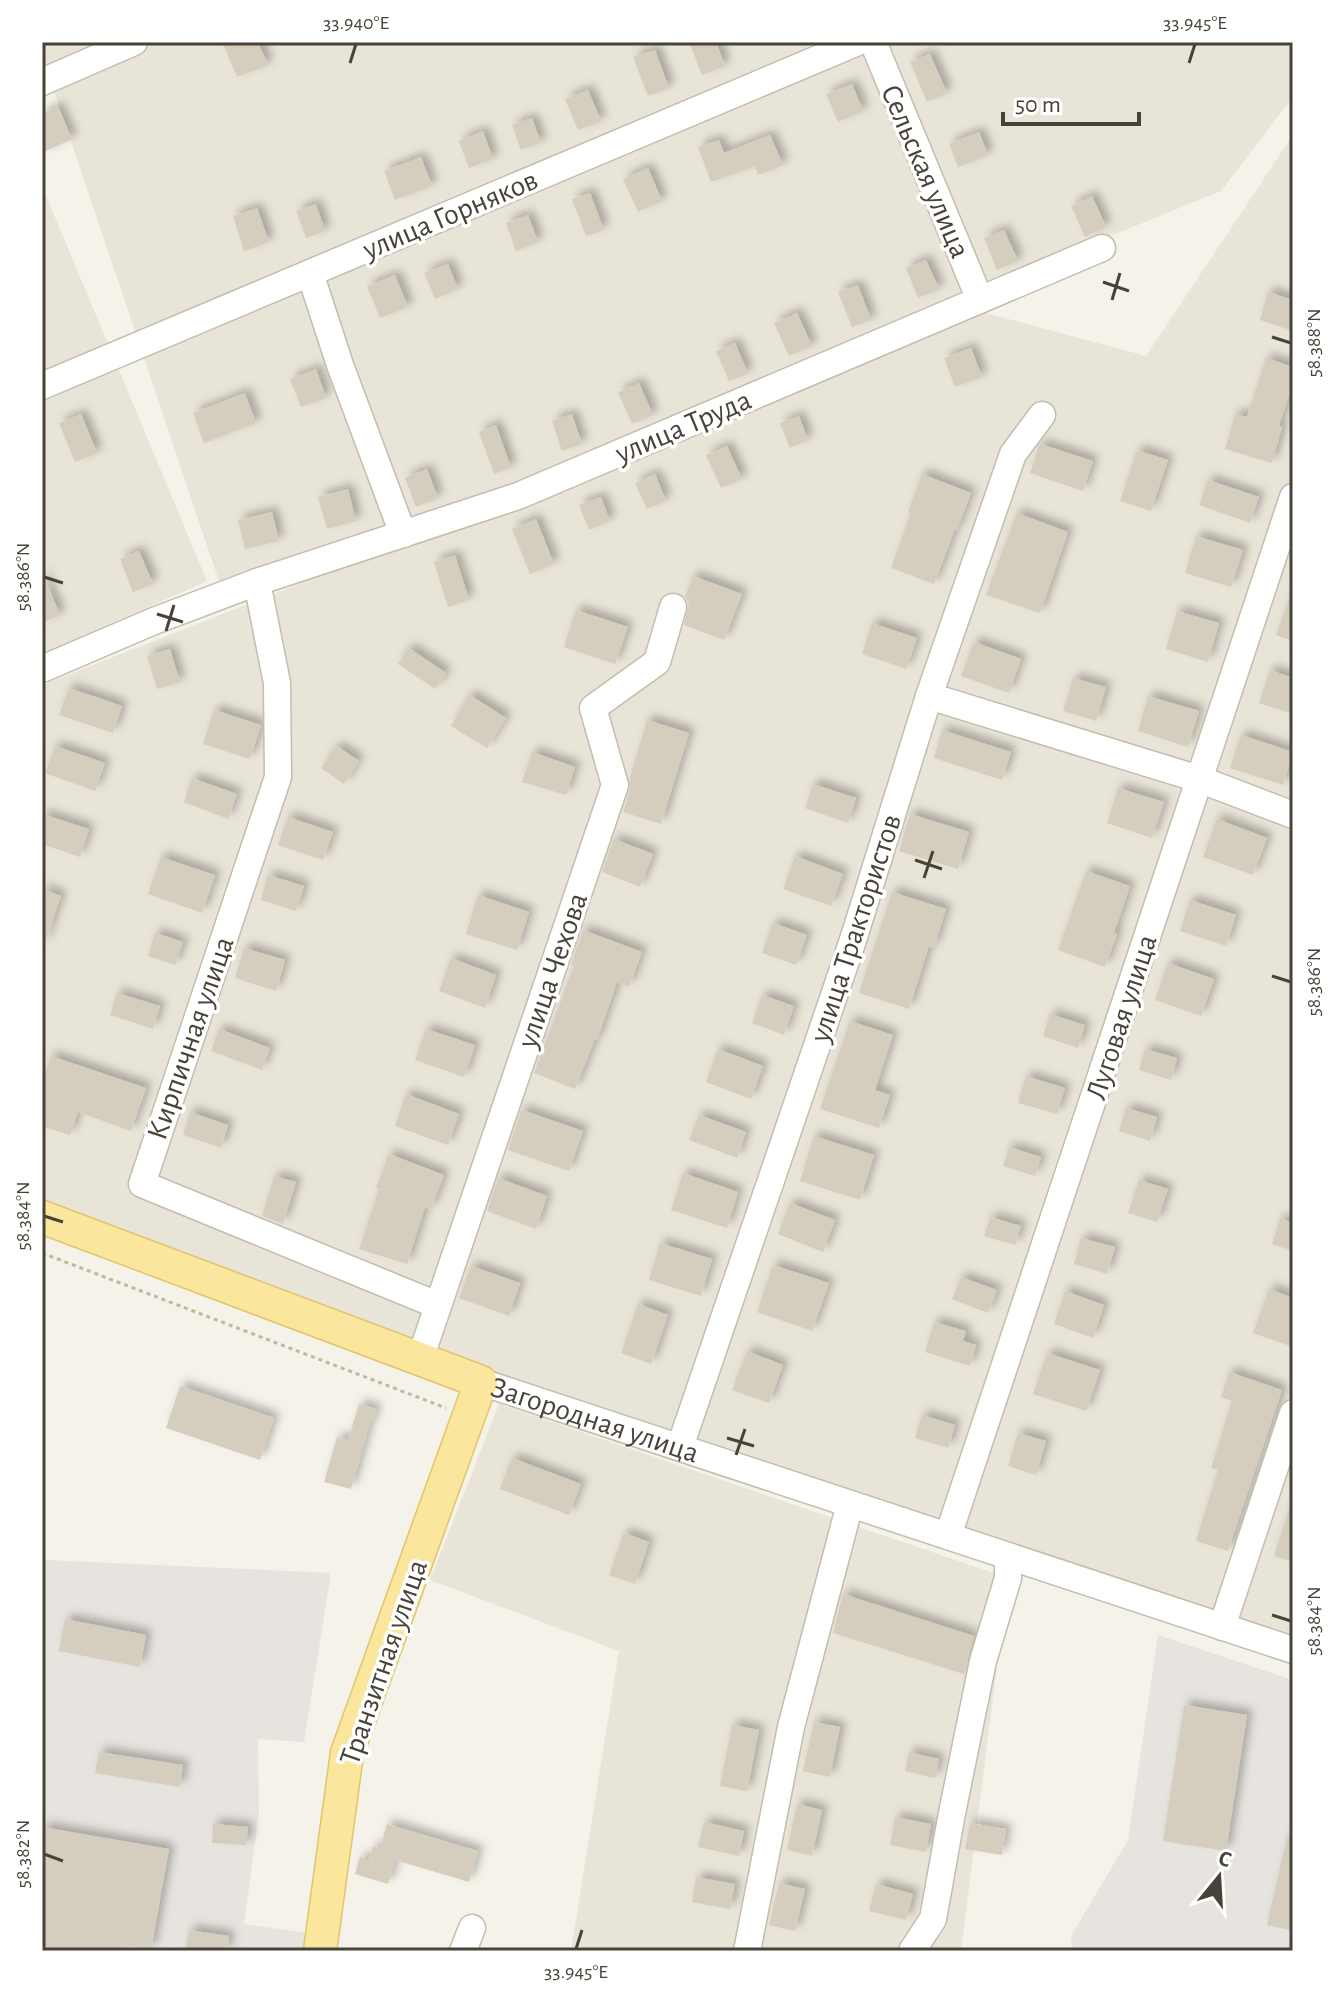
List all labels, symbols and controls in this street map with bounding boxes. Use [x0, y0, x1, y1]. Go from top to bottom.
text: 33.940°E [323, 13, 389, 33]
text: 33.945°E [1163, 13, 1227, 33]
scale bar [1003, 76, 1139, 126]
street label: Сельская улица [875, 80, 975, 263]
text: 50 m [1015, 93, 1061, 117]
street label: улица Горняков [358, 165, 542, 266]
text: 58.388°N [1304, 308, 1324, 378]
street label: улица Труда [610, 385, 756, 469]
text: 58.386°N [13, 542, 33, 612]
street label: улица Трактористов [805, 811, 907, 1047]
street label: улица Чехова [512, 889, 593, 1053]
street label: Луговая улица [1081, 931, 1163, 1103]
street label: Кирпичная улица [142, 933, 240, 1144]
text: 58.386°N [1304, 947, 1324, 1017]
text: 58.384°N [13, 1181, 33, 1251]
street label: Загородная улица [487, 1372, 703, 1469]
street label: Транзитная улица [335, 1556, 433, 1769]
text: 58.384°N [1304, 1586, 1324, 1656]
text: 58.382°N [13, 1820, 33, 1888]
north arrow [1179, 1837, 1259, 1917]
text: С [1216, 1847, 1234, 1871]
text: 33.945°E [544, 1962, 608, 1982]

